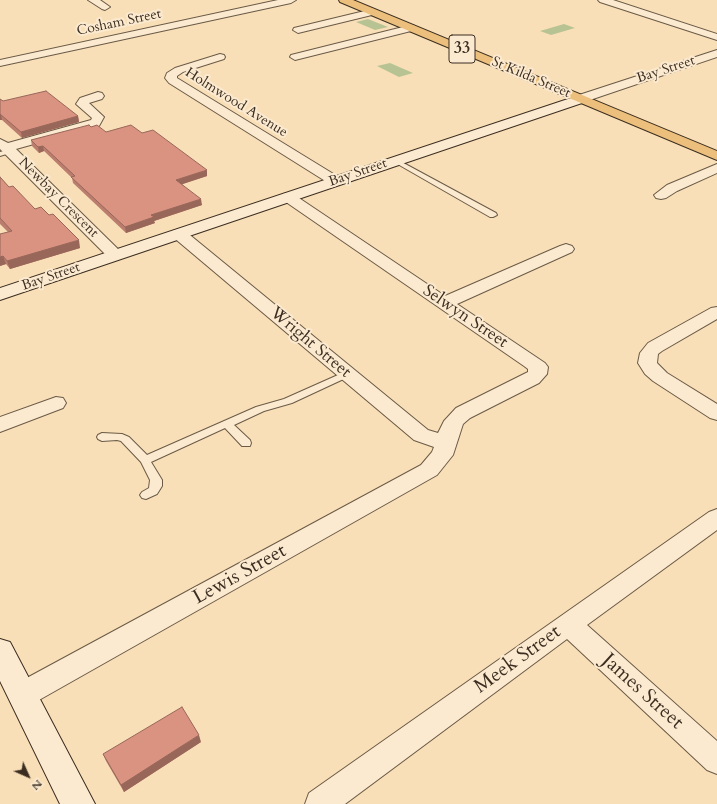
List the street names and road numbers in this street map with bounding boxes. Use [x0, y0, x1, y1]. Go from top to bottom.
street label: Cosham Street [75, 6, 163, 40]
road number: 33 [449, 35, 475, 63]
street label: Bay Street [635, 53, 697, 87]
street label: St Kilda Street [489, 54, 573, 102]
street label: Holmwood Avenue [182, 65, 290, 141]
street label: Newbay Crescent [15, 155, 101, 241]
street label: Bay Street [327, 155, 389, 191]
street label: Bay Street [20, 259, 82, 295]
street label: Selwyn Street [419, 281, 511, 353]
street label: Wright Street [265, 303, 355, 383]
street label: Lewis Street [189, 540, 291, 610]
street label: Meek Street [470, 621, 566, 699]
street label: James Street [596, 649, 688, 735]

